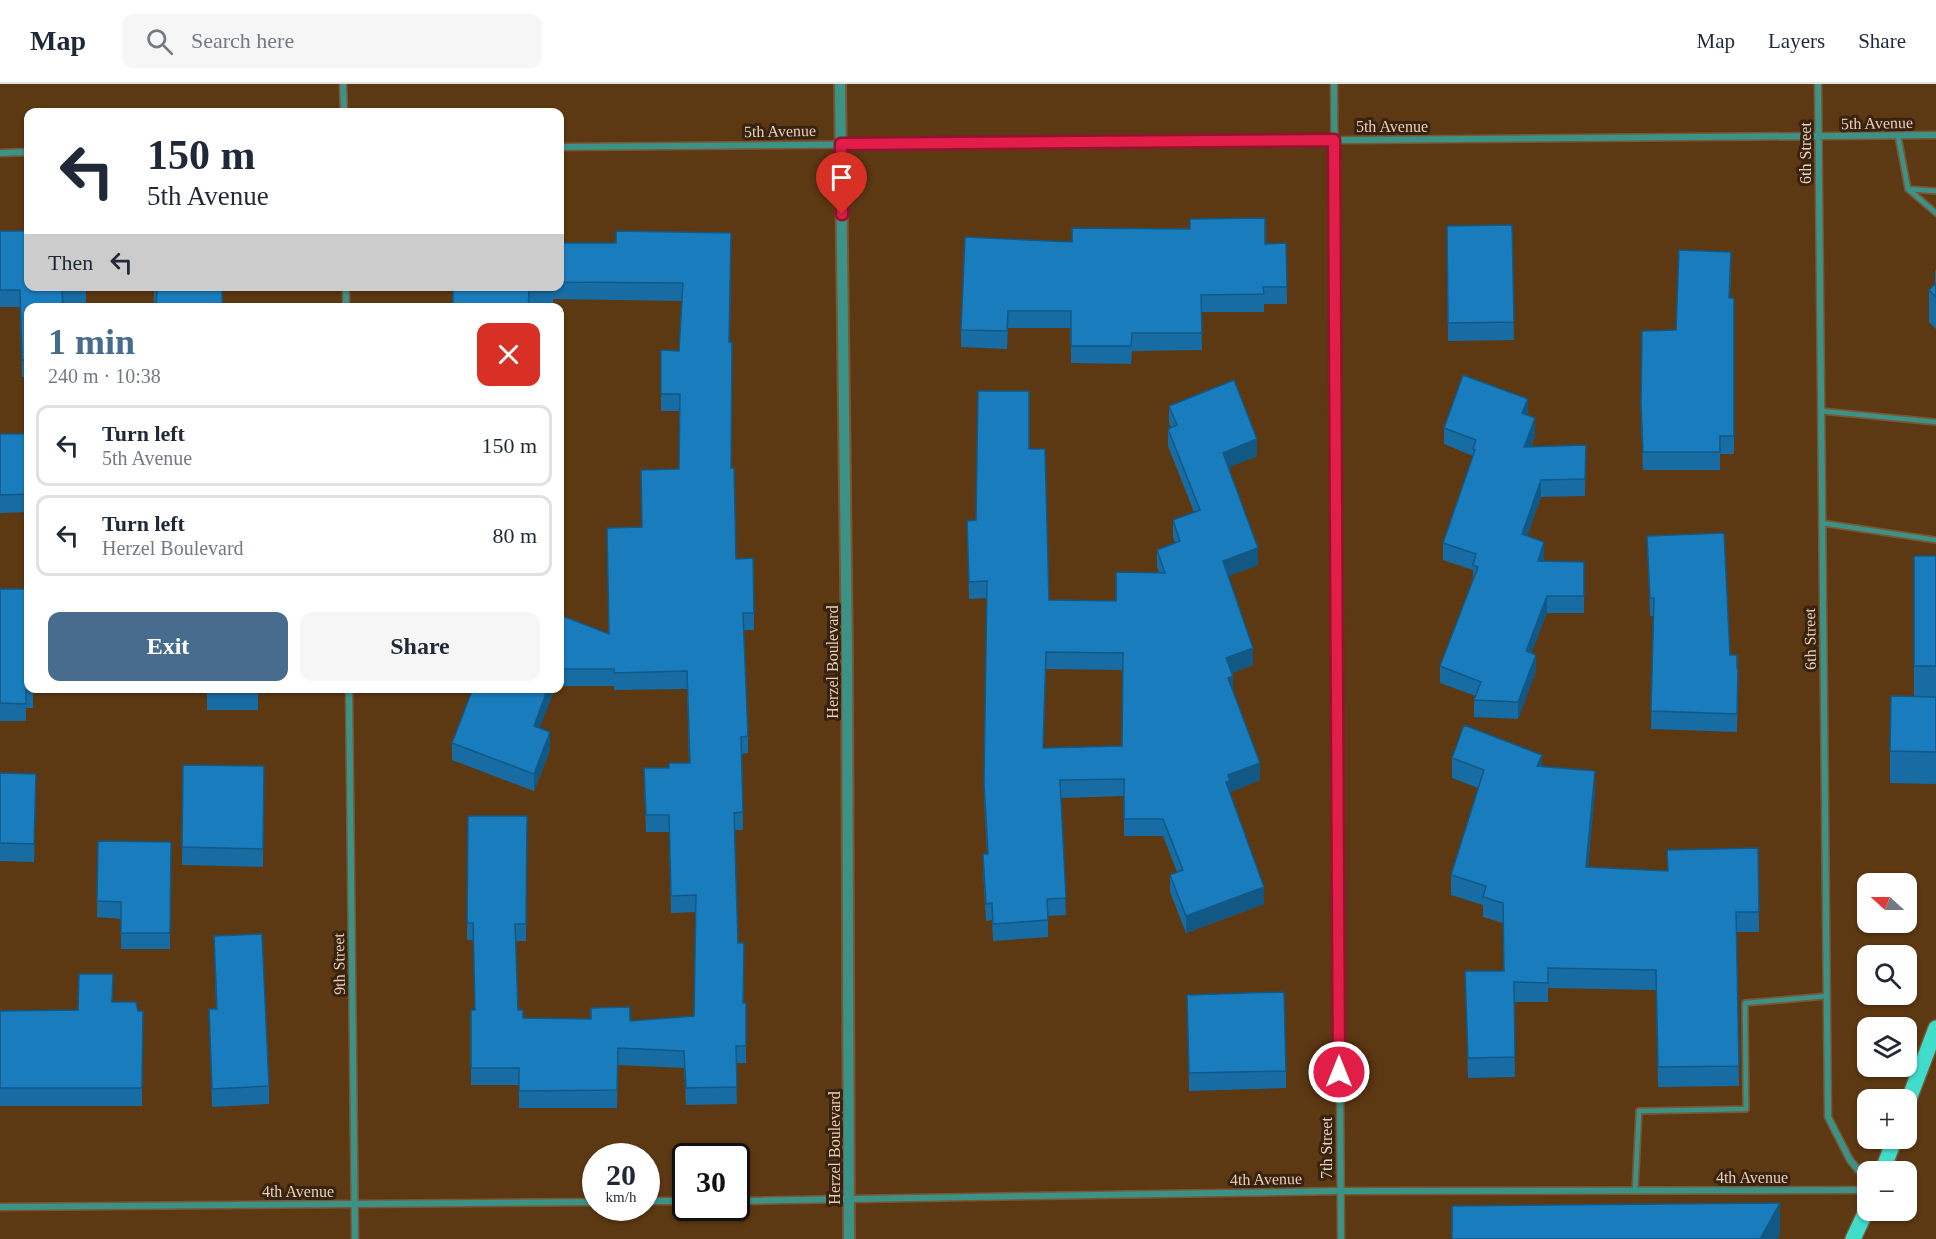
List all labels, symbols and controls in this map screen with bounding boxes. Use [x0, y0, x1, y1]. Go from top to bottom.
search box [122, 14, 542, 68]
text: Map [30, 25, 86, 56]
icon: search [143, 25, 176, 58]
text: Search here [191, 28, 294, 53]
text: Map [1697, 29, 1735, 53]
text: Layers [1768, 29, 1825, 53]
text: Share [1858, 29, 1906, 53]
street label: 5th Avenue [1841, 114, 1913, 132]
street label: 5th Avenue [1356, 118, 1428, 135]
street label: 5th Avenue [744, 122, 816, 140]
street label: 6th Street [1797, 122, 1814, 184]
icon: left [48, 132, 126, 210]
text: 150 m [147, 132, 256, 178]
pin [816, 152, 867, 214]
icon: arrive [825, 161, 858, 194]
text: 5th Avenue [147, 181, 269, 211]
icon: left [105, 246, 138, 279]
text: Then [48, 250, 93, 275]
text: 1 min [48, 322, 135, 362]
button: close [477, 323, 540, 386]
text: 240 m · 10:38 [48, 365, 161, 387]
text: Turn left [102, 421, 185, 446]
icon: left [51, 429, 84, 462]
text: 150 m [481, 433, 537, 458]
text: 5th Avenue [102, 447, 192, 469]
text: Turn left [102, 511, 185, 536]
icon: left [51, 519, 84, 552]
text: 80 m [492, 523, 537, 548]
text: Herzel Boulevard [102, 537, 244, 559]
street label: Herzel Boulevard [824, 605, 841, 719]
street label: 6th Street [1801, 607, 1819, 670]
button: Exit [48, 612, 288, 681]
button: Share [300, 612, 540, 681]
north arrow [1857, 873, 1917, 933]
map controls [1857, 873, 1917, 1221]
street label: 9th Street [330, 932, 348, 995]
button: search [1857, 945, 1917, 1005]
button: layers [1857, 1017, 1917, 1077]
position arrow [1307, 1040, 1371, 1104]
button: + [1857, 1089, 1917, 1149]
street label: Herzel Boulevard [826, 1091, 843, 1205]
street label: 7th Street [1318, 1117, 1335, 1179]
speed limit sign: 30 [672, 1143, 750, 1221]
text: 20 [606, 1158, 636, 1191]
button: − [1857, 1161, 1917, 1221]
street label: 4th Avenue [1716, 1169, 1788, 1186]
street label: 4th Avenue [1230, 1170, 1302, 1188]
street label: 4th Avenue [262, 1183, 334, 1200]
text: km/h [606, 1189, 636, 1205]

